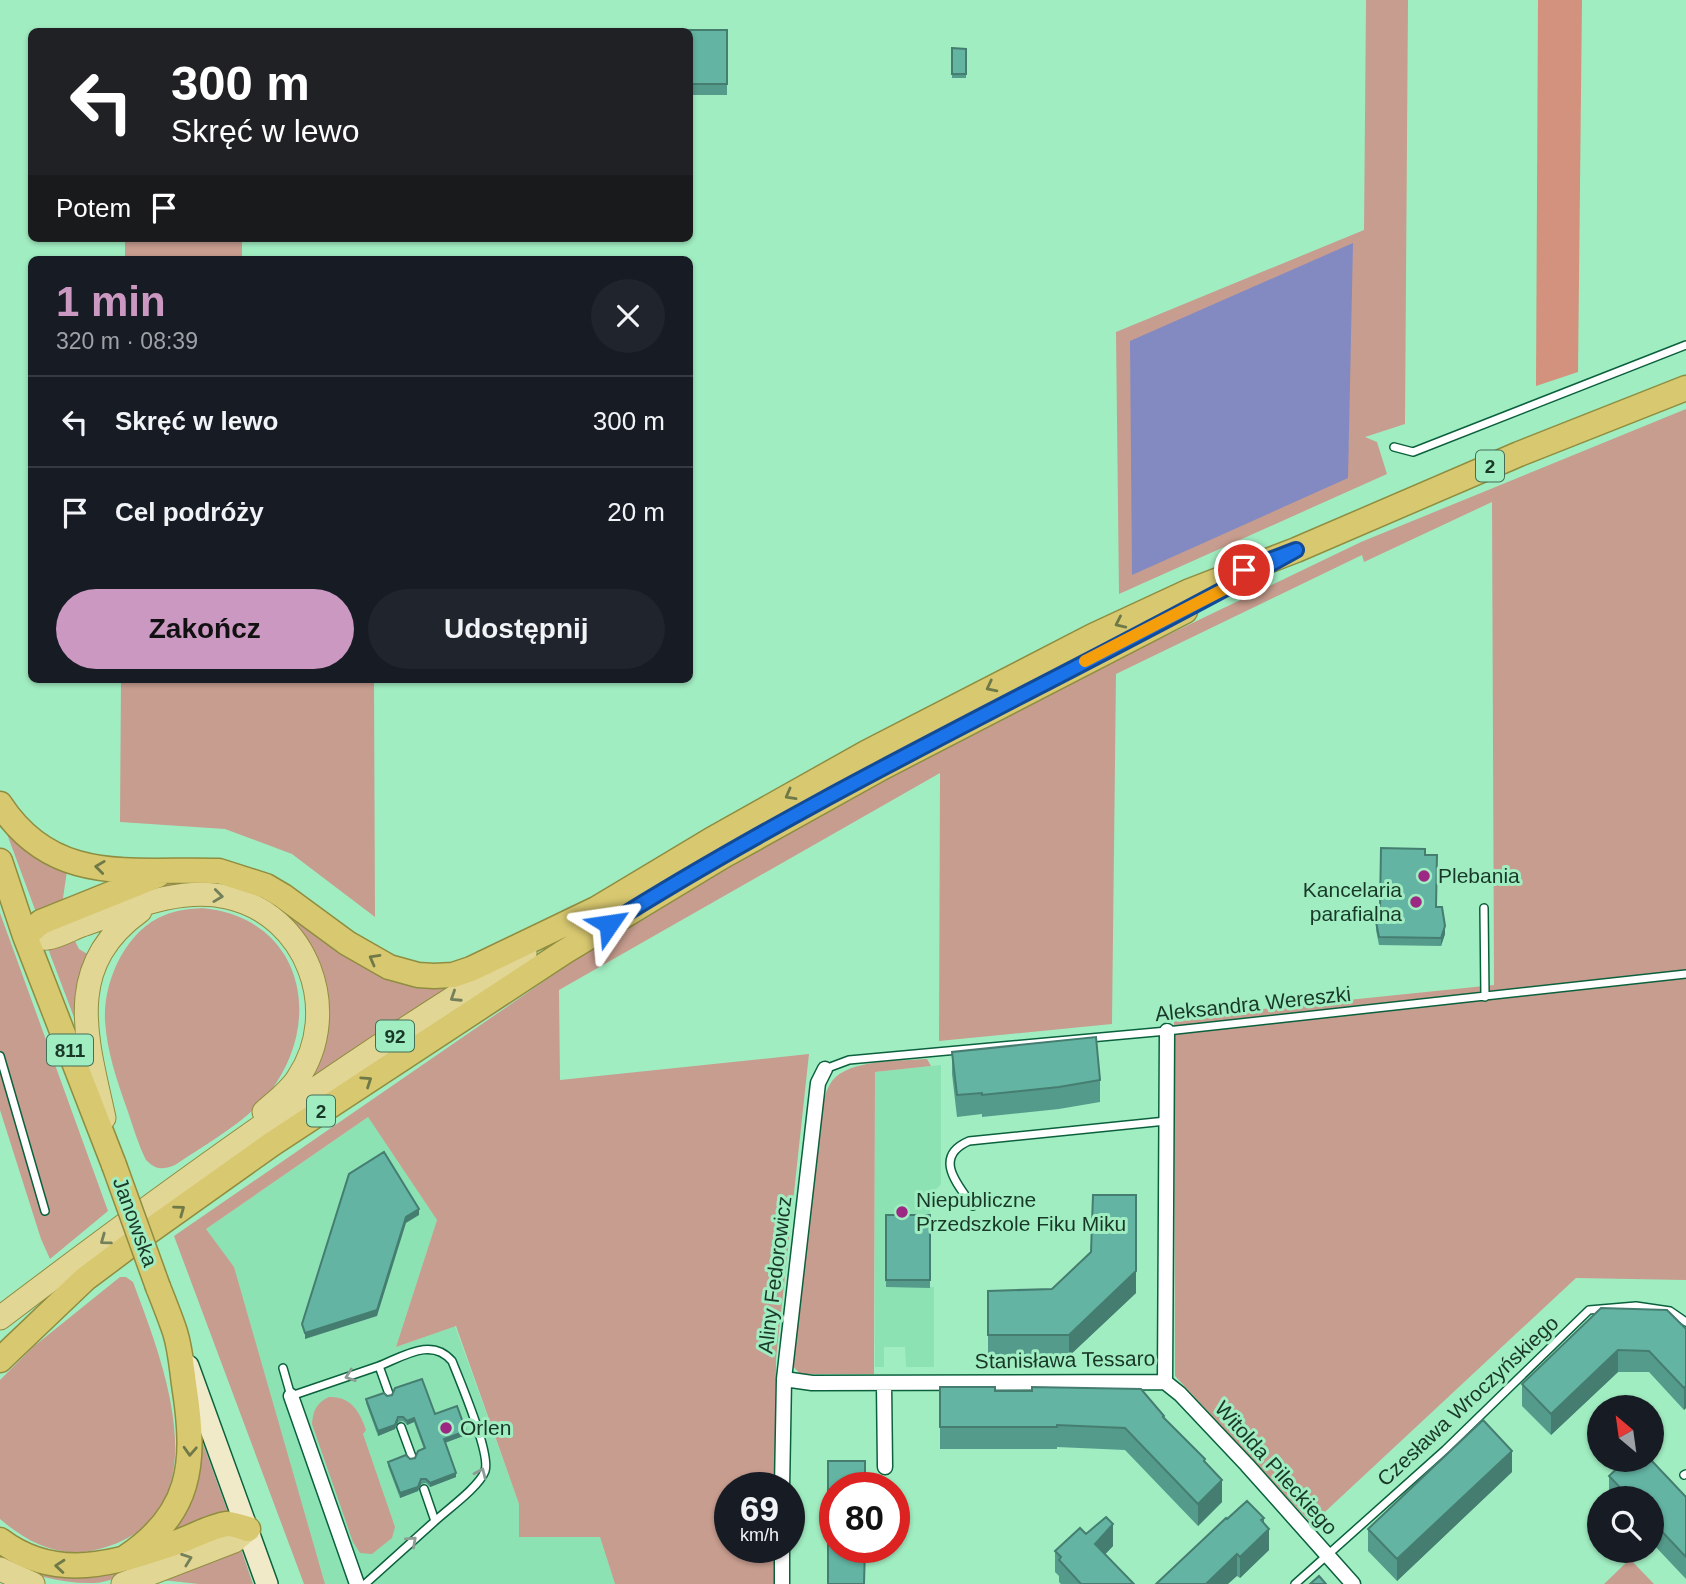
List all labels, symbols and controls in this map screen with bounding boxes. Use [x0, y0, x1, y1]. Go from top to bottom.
icon: left [56, 56, 147, 147]
text: 300 m [171, 56, 310, 110]
text: Skręć w lewo [171, 113, 360, 149]
icon: arrive [145, 189, 183, 227]
text: Potem [56, 193, 131, 223]
text: 1 min [56, 278, 166, 325]
button: close [591, 279, 665, 353]
text: 320 m · 08:39 [56, 328, 198, 354]
icon: left [56, 403, 94, 441]
text: Skręć w lewo [115, 406, 278, 436]
text: 300 m [593, 406, 665, 436]
road number: 2 [1476, 450, 1504, 481]
icon: arrive [56, 494, 94, 532]
text: Cel podróży [115, 497, 264, 527]
text: 20 m [607, 497, 665, 527]
pin [1214, 540, 1274, 600]
icon: arrive [1225, 551, 1263, 589]
button: Zakończ [56, 589, 354, 669]
button: Udostępnij [368, 589, 665, 669]
one-way arrow [1115, 615, 1127, 629]
one-way arrow [985, 679, 998, 693]
one-way arrow [785, 787, 798, 800]
one-way arrow [94, 860, 105, 875]
place label: Plebania [1438, 864, 1520, 887]
marker: Plebania [1416, 868, 1432, 884]
place label: Kancelaria parafialna [1303, 878, 1402, 925]
position arrow [572, 887, 646, 961]
one-way arrow [212, 889, 224, 904]
marker: Kancelaria parafialna [1408, 894, 1424, 910]
one-way arrow [369, 954, 381, 967]
street label: Aleksandra Wereszki [1154, 982, 1352, 1025]
one-way arrow [450, 989, 463, 1002]
road number: 92 [376, 1020, 414, 1052]
road number: 811 [47, 1034, 93, 1066]
one-way arrow [359, 1077, 372, 1089]
road number: 2 [307, 1096, 335, 1126]
street label: Janowska [109, 1174, 162, 1270]
place label: Niepubliczne Przedszkole Fiku Miku [916, 1188, 1126, 1235]
street label: Aliny Fedorowicz [753, 1195, 796, 1355]
marker: Niepubliczne Przedszkole Fiku Miku [894, 1204, 910, 1220]
one-way arrow [172, 1206, 185, 1218]
one-way arrow [100, 1232, 112, 1244]
street label: Czesława Wroczyńskiego [1372, 1311, 1563, 1491]
street label: Stanisława Tessaro [975, 1346, 1155, 1373]
one-way arrow [344, 1368, 356, 1382]
north arrow [1587, 1395, 1664, 1472]
map controls [1587, 1395, 1664, 1563]
street label: Witolda Pileckiego [1210, 1396, 1342, 1539]
place label: Orlen [460, 1416, 511, 1439]
marker: Orlen [438, 1420, 454, 1436]
one-way arrow [182, 1446, 197, 1457]
one-way arrow [473, 1467, 486, 1480]
speed limit sign: 80 [819, 1472, 910, 1563]
button: search [1587, 1486, 1664, 1563]
text: 69 [740, 1489, 779, 1528]
text: km/h [740, 1525, 779, 1545]
one-way arrow [404, 1537, 417, 1549]
one-way arrow [180, 1553, 192, 1567]
one-way arrow [55, 1558, 66, 1573]

